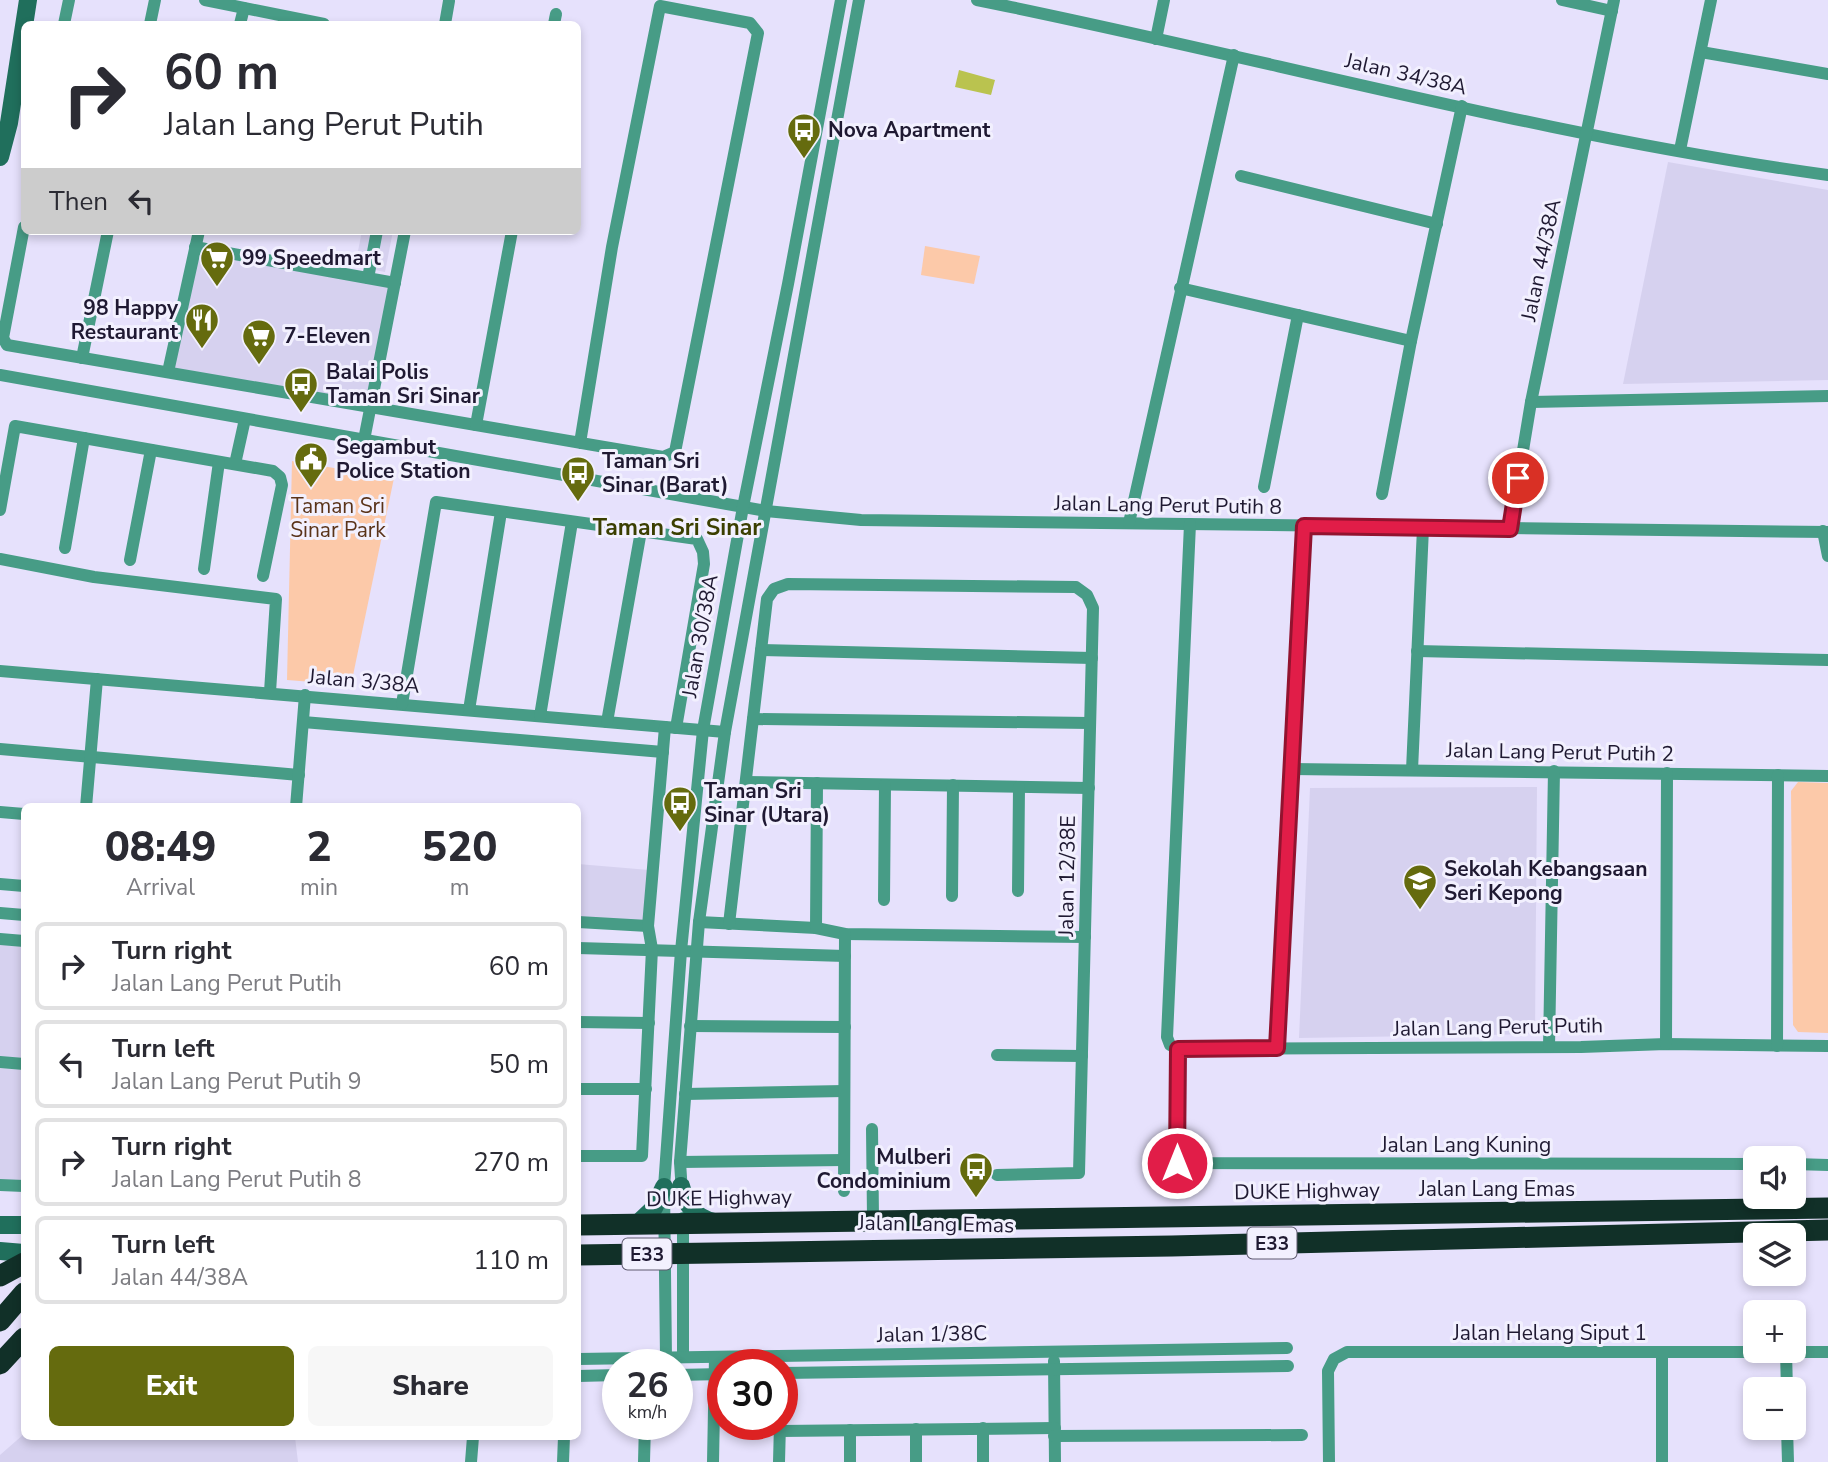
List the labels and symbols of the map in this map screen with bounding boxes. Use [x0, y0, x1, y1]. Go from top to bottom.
street label: Jalan 34/38A [1341, 46, 1470, 102]
bus stop icon: Nova Apartment [785, 111, 823, 160]
place label: Nova Apartment [828, 116, 991, 144]
street label: Jalan 44/38A [1514, 196, 1568, 325]
supermarket icon: 99 Speedmart [198, 239, 236, 288]
place label: 99 Speedmart [242, 244, 382, 272]
place label: 98 Happy Restaurant [71, 294, 179, 346]
restaurant icon: 98 Happy Restaurant [183, 301, 221, 350]
supermarket icon: 7-Eleven [240, 317, 278, 366]
place label: 7-Eleven [284, 322, 371, 350]
place label: Balai Polis Taman Sri Sinar [326, 358, 481, 410]
bus stop icon: Balai Polis Taman Sri Sinar [282, 365, 320, 414]
place label: Segambut Police Station [336, 433, 471, 485]
public building icon: Segambut Police Station [292, 440, 330, 489]
place label: Taman Sri Sinar (Barat) [602, 447, 729, 499]
pin [1488, 448, 1548, 508]
bus stop icon: Taman Sri Sinar (Barat) [559, 454, 597, 503]
street label: Jalan Lang Perut Putih 8 [1053, 489, 1282, 521]
park label: Taman Sri Sinar Park [290, 492, 386, 544]
district label: Taman Sri Sinar [593, 512, 761, 543]
street label: Jalan 30/38A [675, 572, 725, 701]
street label: Jalan 3/38A [306, 662, 421, 700]
street label: Jalan Lang Perut Putih 2 [1445, 736, 1674, 768]
place label: Taman Sri Sinar (Utara) [704, 777, 830, 829]
bus stop icon: Taman Sri Sinar (Utara) [661, 784, 699, 833]
street label: Jalan 12/38E [1052, 815, 1082, 938]
place label: Sekolah Kebangsaan Seri Kepong [1444, 855, 1648, 907]
school or university icon: Sekolah Kebangsaan Seri Kepong [1401, 862, 1439, 911]
street label: Jalan Lang Perut Putih [1392, 1011, 1603, 1043]
position arrow [1140, 1126, 1214, 1200]
street label: Jalan Lang Kuning [1380, 1131, 1551, 1159]
place label: Mulberi Condominium [816, 1143, 951, 1195]
bus stop icon: Mulberi Condominium [957, 1150, 995, 1199]
street label: Jalan Lang Emas [1418, 1175, 1575, 1203]
street label: DUKE Highway [1234, 1176, 1380, 1206]
street label: DUKE Highway [646, 1183, 792, 1213]
street label: Jalan Lang Emas [857, 1209, 1014, 1239]
road number: E33 [1248, 1228, 1296, 1259]
road number: E33 [622, 1238, 672, 1270]
street label: Jalan 1/38C [876, 1319, 987, 1349]
street label: Jalan Helang Siput 1 [1452, 1319, 1647, 1347]
speed limit sign: 30 [707, 1349, 798, 1440]

